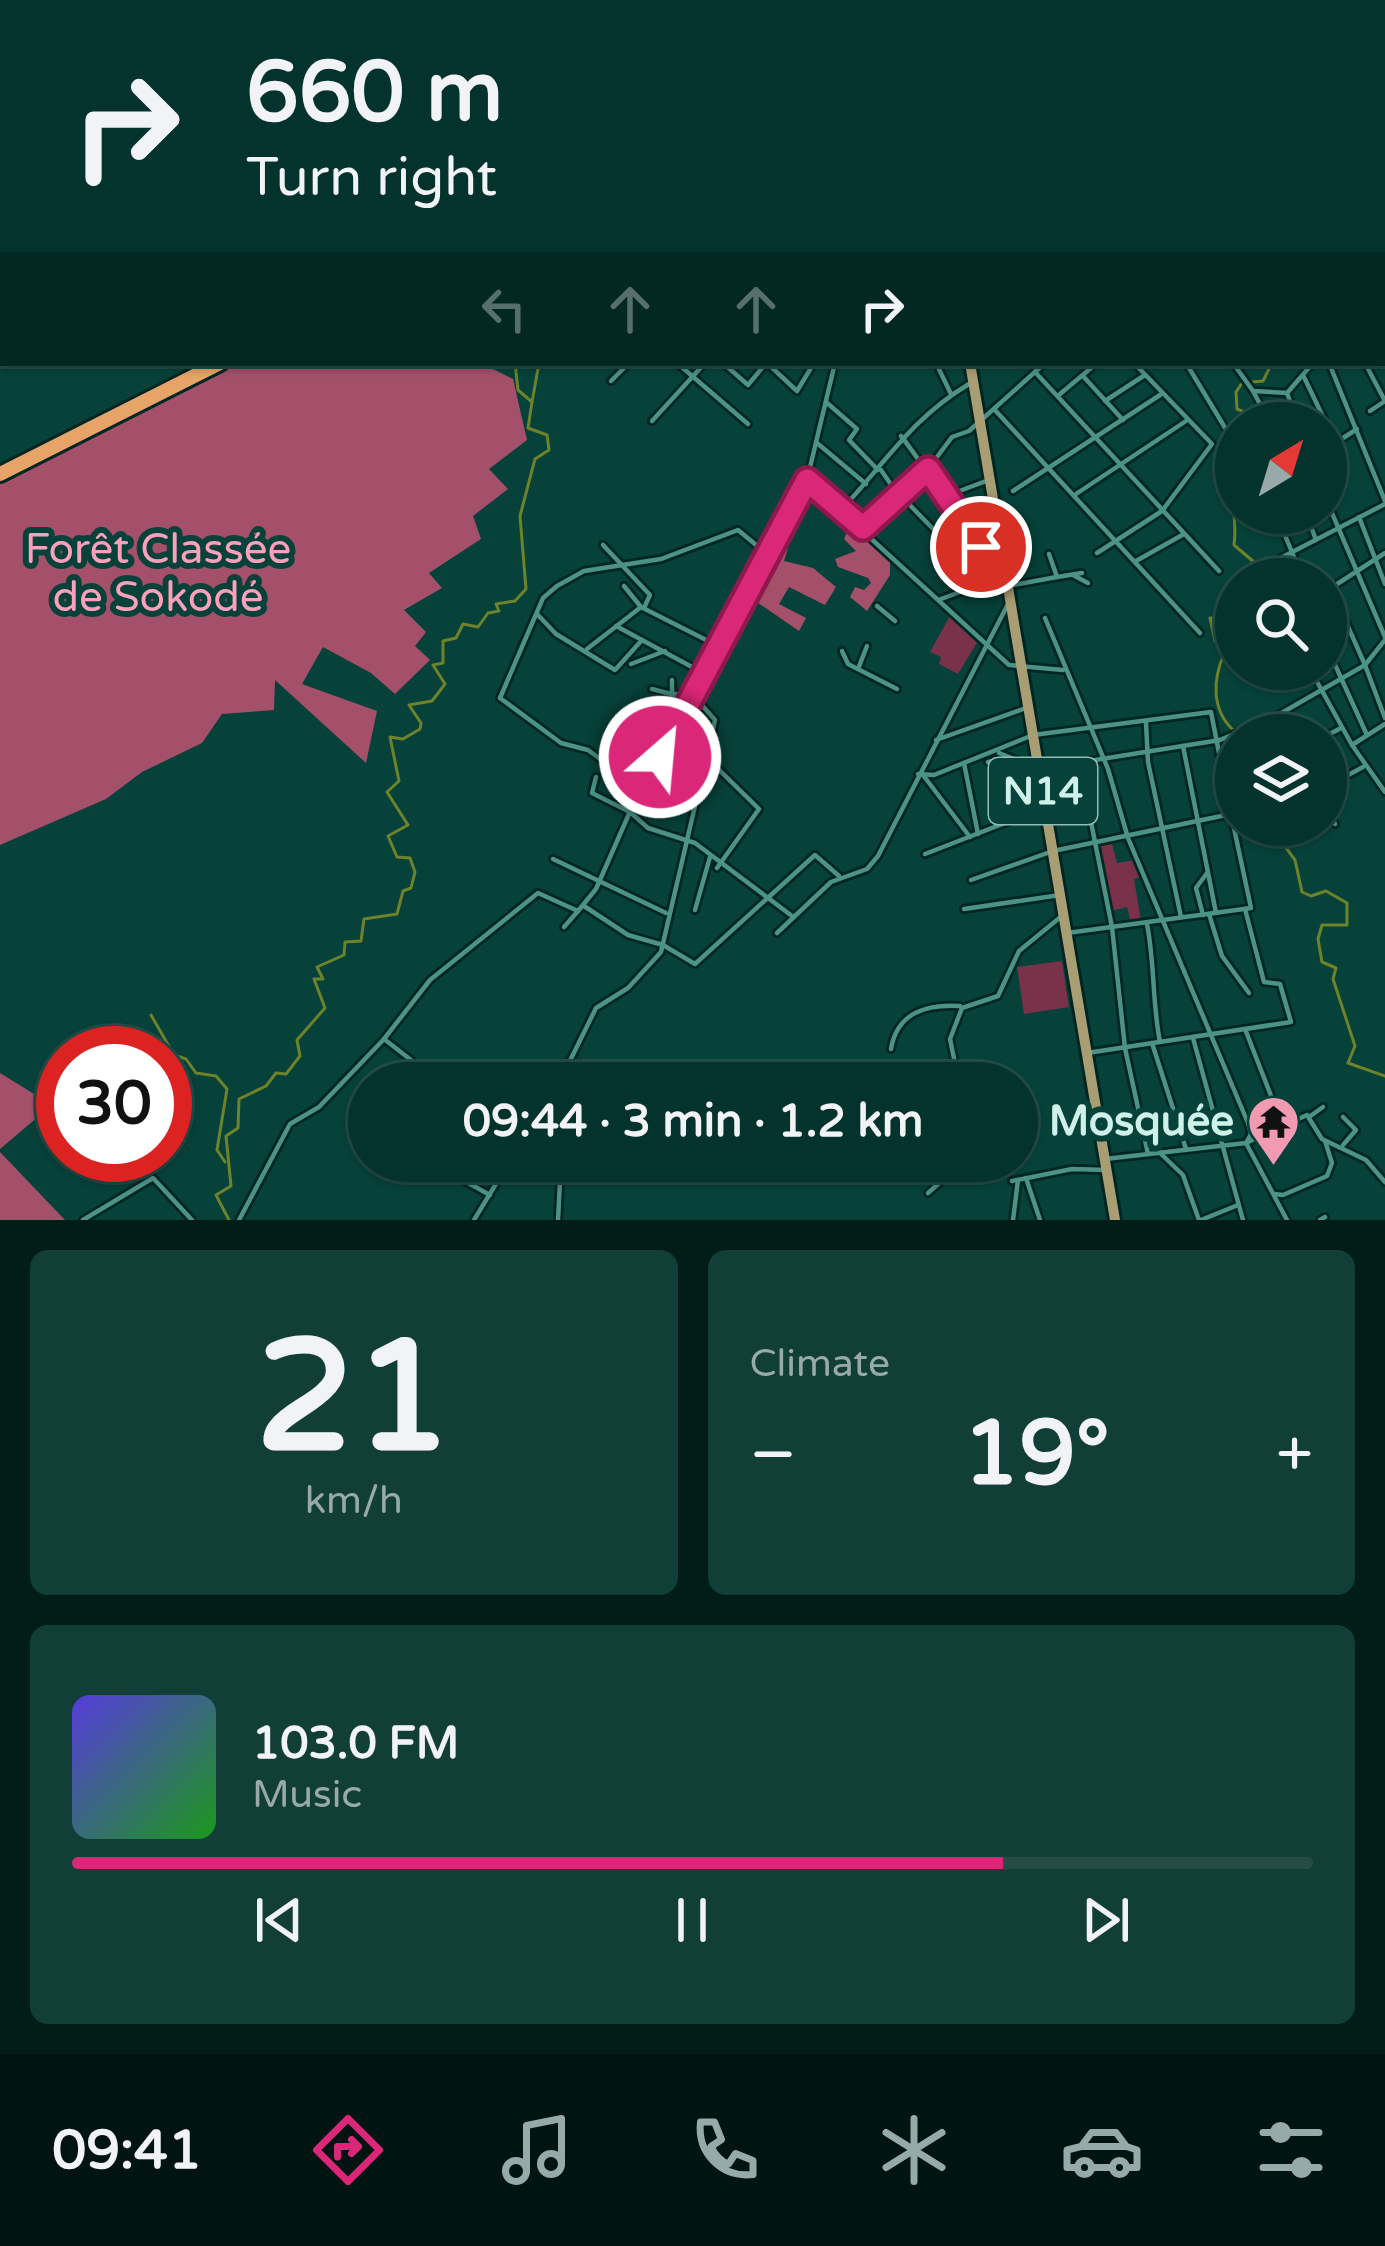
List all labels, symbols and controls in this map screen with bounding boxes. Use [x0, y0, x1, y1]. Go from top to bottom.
text: 660 m [246, 43, 503, 144]
icon: right [48, 48, 204, 204]
text: Turn right [246, 145, 497, 210]
icon: left [471, 276, 537, 342]
icon: ahead [597, 276, 663, 342]
icon: ahead [723, 276, 789, 342]
icon: right [849, 276, 915, 342]
north arrow [1215, 402, 1347, 534]
map controls [1215, 402, 1347, 846]
pin [930, 496, 1032, 598]
icon: arrive [948, 514, 1014, 580]
park label: Forêt Classée de Sokodé [25, 524, 291, 623]
button: search [1215, 558, 1347, 690]
position arrow [597, 694, 723, 820]
button: layers [1215, 714, 1347, 846]
road number: N14 [989, 758, 1097, 824]
speed limit sign: 30 [36, 1026, 192, 1182]
temple icon: Mosquée [1245, 1093, 1301, 1167]
text: 09:44 · 3 min · 1.2 km [463, 1095, 923, 1149]
place label: Mosquée [1049, 1096, 1234, 1147]
text: 21 [256, 1305, 452, 1493]
text: Climate [750, 1340, 890, 1387]
text: 19° [963, 1400, 1110, 1509]
text: − [750, 1415, 797, 1495]
text: + [1276, 1415, 1313, 1495]
text: km/h [305, 1477, 403, 1524]
text: 103.0 FM [252, 1717, 459, 1771]
text: Music [252, 1771, 362, 1818]
icon: previous [246, 1887, 312, 1953]
icon: pause [659, 1887, 725, 1953]
icon: next [1073, 1887, 1139, 1953]
icon: directions [306, 2108, 390, 2192]
icon: music [495, 2108, 579, 2192]
icon: phone [683, 2108, 767, 2192]
icon: climate [872, 2108, 956, 2192]
icon: car [1060, 2108, 1144, 2192]
icon: filters [1249, 2108, 1333, 2192]
text: 09:41 [52, 2118, 202, 2183]

